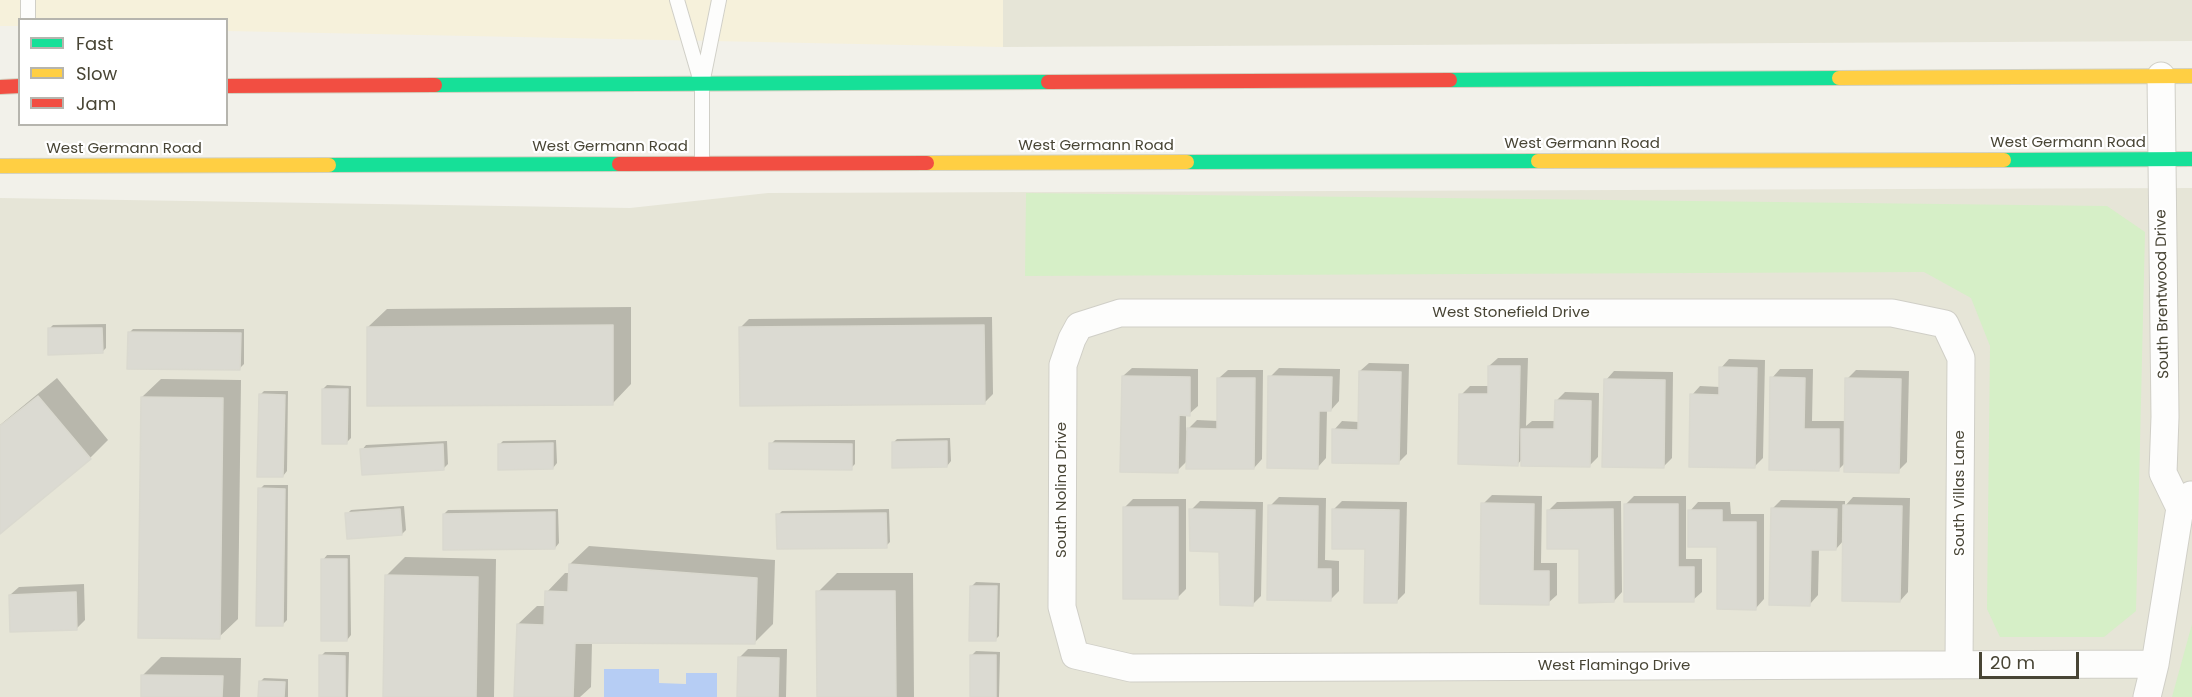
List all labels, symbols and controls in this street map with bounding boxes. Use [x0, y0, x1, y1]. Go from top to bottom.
legend [18, 18, 228, 126]
text: Fast [76, 31, 113, 56]
text: Slow [76, 61, 117, 86]
text: Jam [76, 91, 116, 116]
street label: West Germann Road [1990, 134, 2146, 152]
street label: West Germann Road [1504, 135, 1660, 153]
street label: West Germann Road [1018, 137, 1174, 155]
street label: West Germann Road [532, 138, 688, 156]
street label: West Germann Road [46, 140, 202, 158]
street label: South Brentwood Drive [2153, 209, 2173, 379]
street label: West Stonefield Drive [1432, 304, 1590, 322]
street label: South Nolina Drive [1053, 422, 1071, 558]
street label: South Villas Lane [1951, 430, 1969, 556]
scale bar [1982, 640, 2082, 678]
text: 20 m [1990, 650, 2035, 675]
street label: West Flamingo Drive [1538, 657, 1690, 675]

